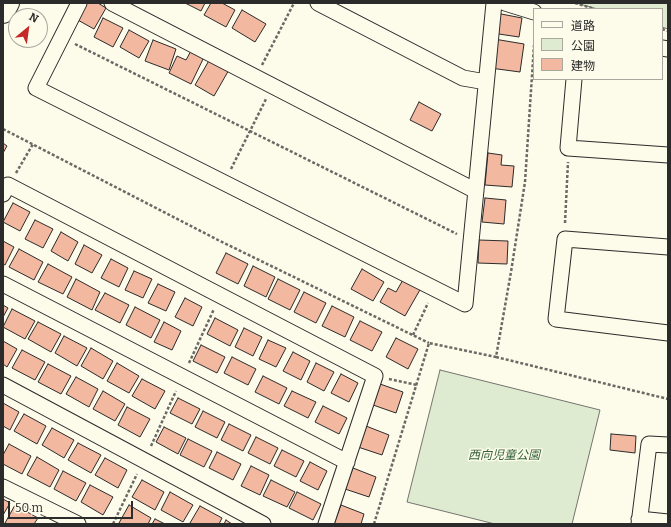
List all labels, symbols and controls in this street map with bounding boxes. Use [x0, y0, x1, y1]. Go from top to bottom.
north arrow [8, 8, 48, 48]
legend [533, 8, 663, 80]
text: N [27, 10, 40, 26]
text: 道路 [571, 19, 595, 33]
text: 公園 [571, 39, 595, 53]
text: 建物 [571, 59, 595, 73]
park label: 西向児童公園 [468, 449, 540, 463]
scale bar [10, 493, 135, 519]
text: 50 m [15, 501, 43, 515]

